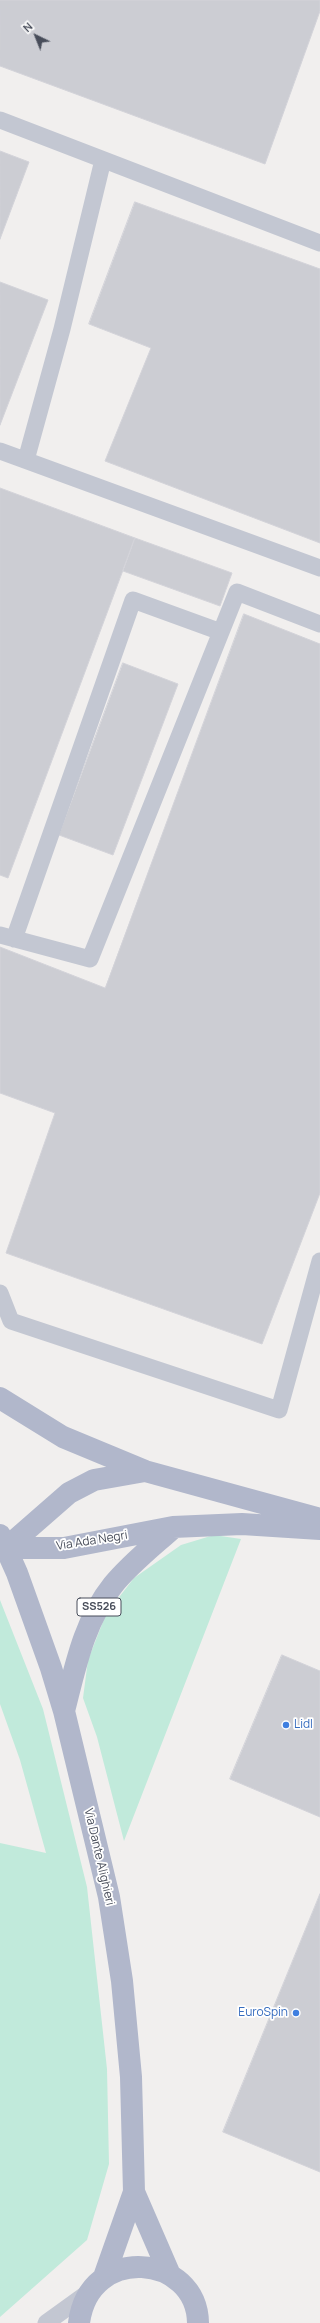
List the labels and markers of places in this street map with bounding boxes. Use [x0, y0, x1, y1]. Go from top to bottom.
place label: Lidl [294, 1718, 313, 1732]
marker: Lidl [281, 1720, 291, 1730]
place label: EuroSpin [238, 2006, 288, 2020]
marker: EuroSpin [291, 2008, 301, 2018]

